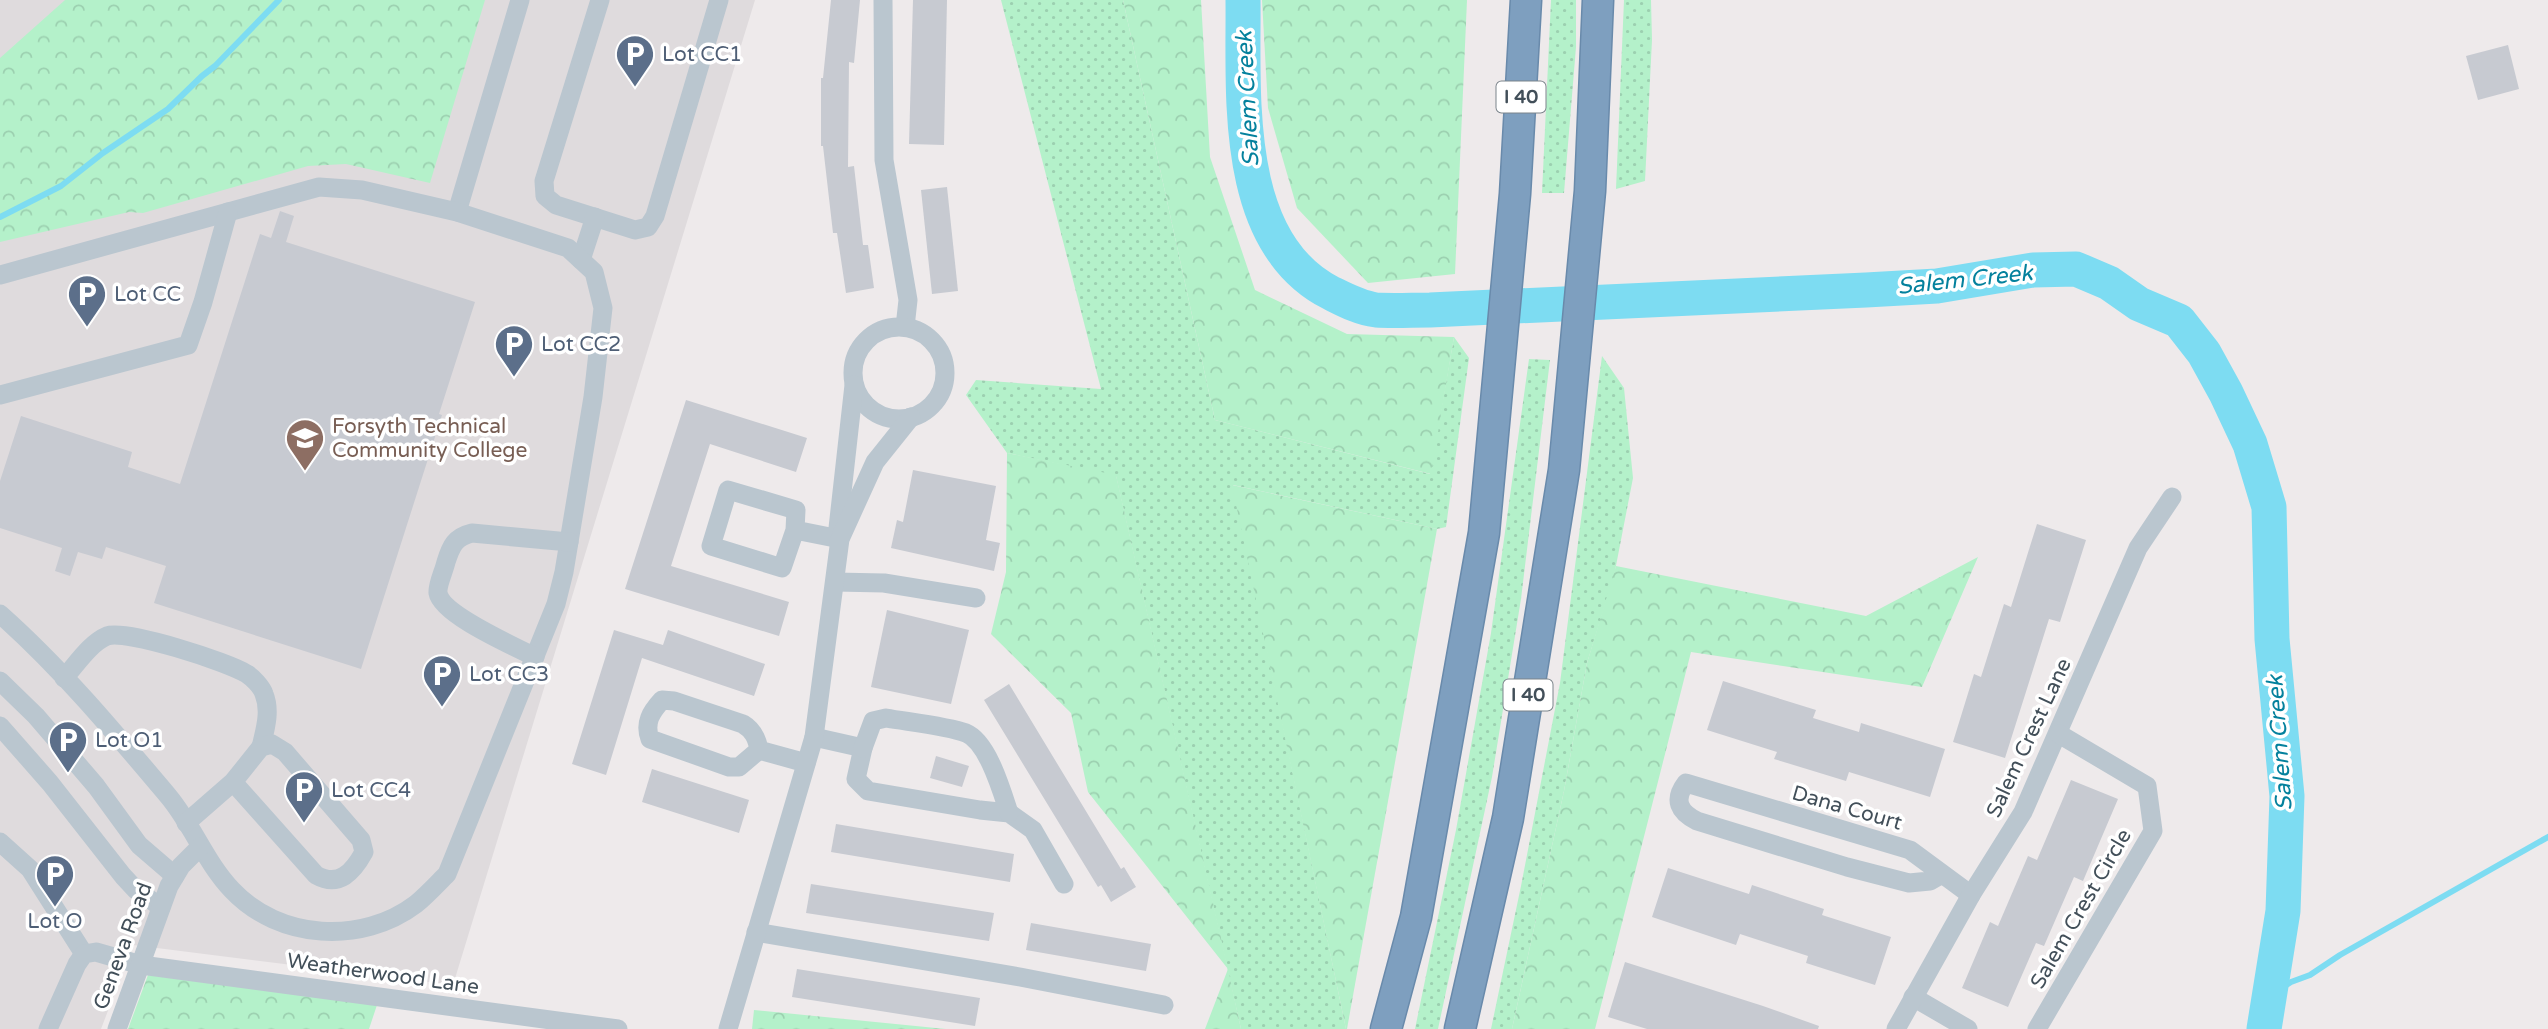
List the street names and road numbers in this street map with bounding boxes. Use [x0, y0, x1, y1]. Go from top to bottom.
road number: I 40 [1496, 82, 1546, 113]
street label: Salem Crest Lane [1981, 654, 2077, 822]
road number: I 40 [1504, 680, 1552, 710]
street label: Dana Court [1789, 780, 1905, 836]
street label: Salem Crest Circle [2025, 825, 2137, 993]
street label: Geneva Road [88, 879, 158, 1013]
street label: Weatherwood Lane [285, 948, 481, 1000]

